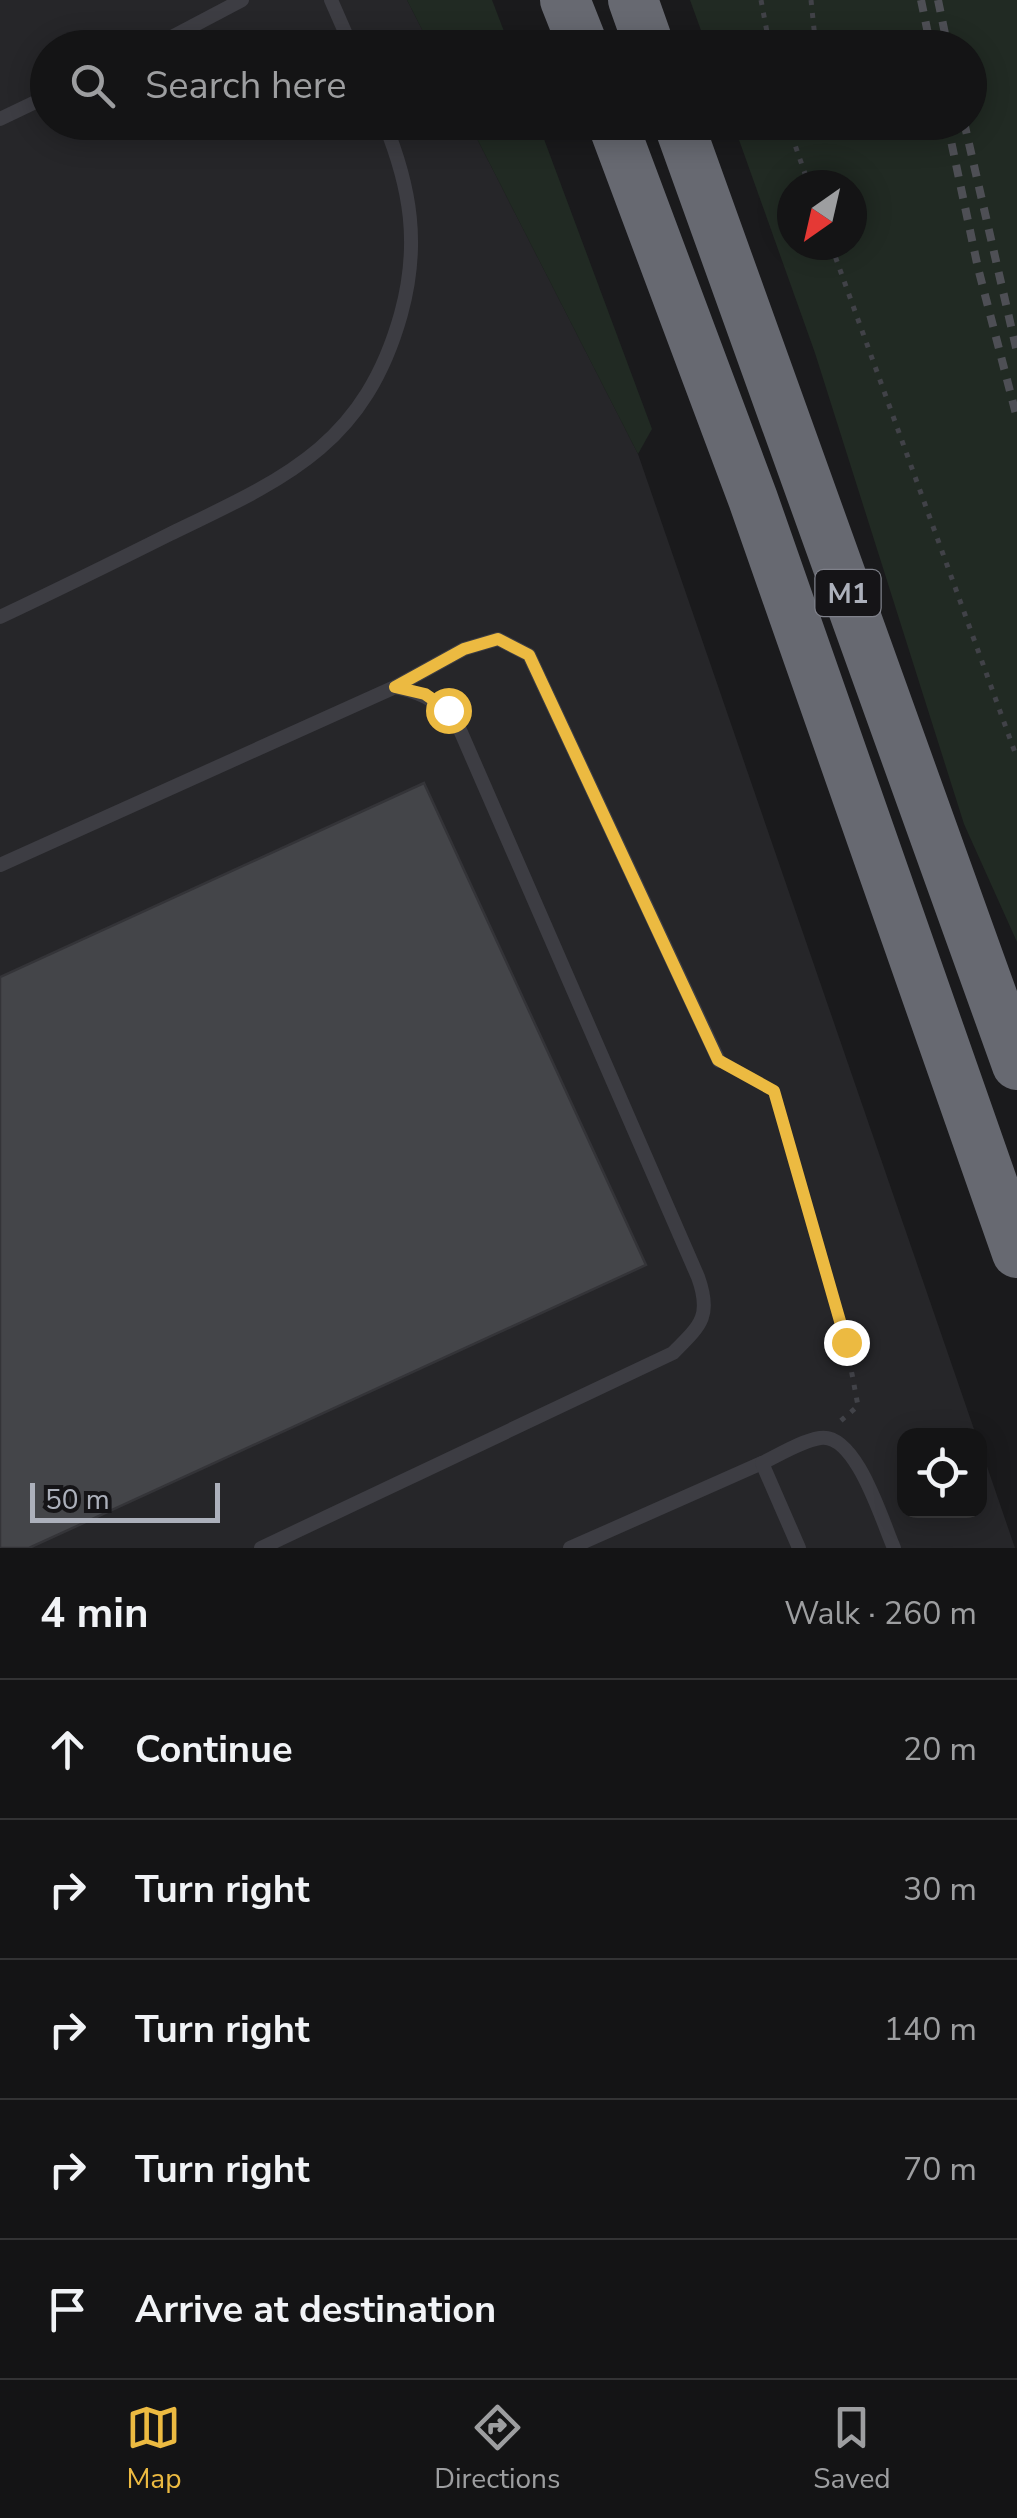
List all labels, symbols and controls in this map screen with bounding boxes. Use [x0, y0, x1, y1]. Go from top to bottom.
search box [30, 30, 987, 140]
icon: search [65, 58, 120, 113]
text: Search here [145, 60, 346, 111]
north arrow [777, 170, 867, 260]
road number: M1 [816, 570, 880, 616]
route start [426, 688, 472, 734]
route end [824, 1320, 870, 1366]
map controls [897, 1428, 987, 1518]
button: locate [897, 1428, 987, 1518]
scale bar [30, 1478, 220, 1522]
text: 50 m [45, 1481, 110, 1519]
text: 4 min [40, 1585, 149, 1642]
text: Walk · 260 m [784, 1592, 977, 1635]
icon: ahead [40, 1722, 95, 1777]
text: Continue [135, 1724, 293, 1775]
text: 20 m [903, 1728, 977, 1771]
icon: right [40, 1862, 95, 1917]
text: Turn right [135, 1864, 310, 1915]
text: 30 m [903, 1868, 977, 1911]
icon: right [40, 2002, 95, 2057]
text: Turn right [135, 2004, 310, 2055]
text: 140 m [884, 2008, 977, 2051]
icon: right [40, 2142, 95, 2197]
text: Turn right [135, 2144, 310, 2195]
text: 70 m [903, 2148, 977, 2191]
icon: arrive [40, 2282, 95, 2337]
text: Arrive at destination [135, 2284, 496, 2335]
tab: Map [126, 2400, 181, 2498]
tab: Directions [434, 2400, 560, 2498]
tab: Saved [813, 2400, 891, 2498]

